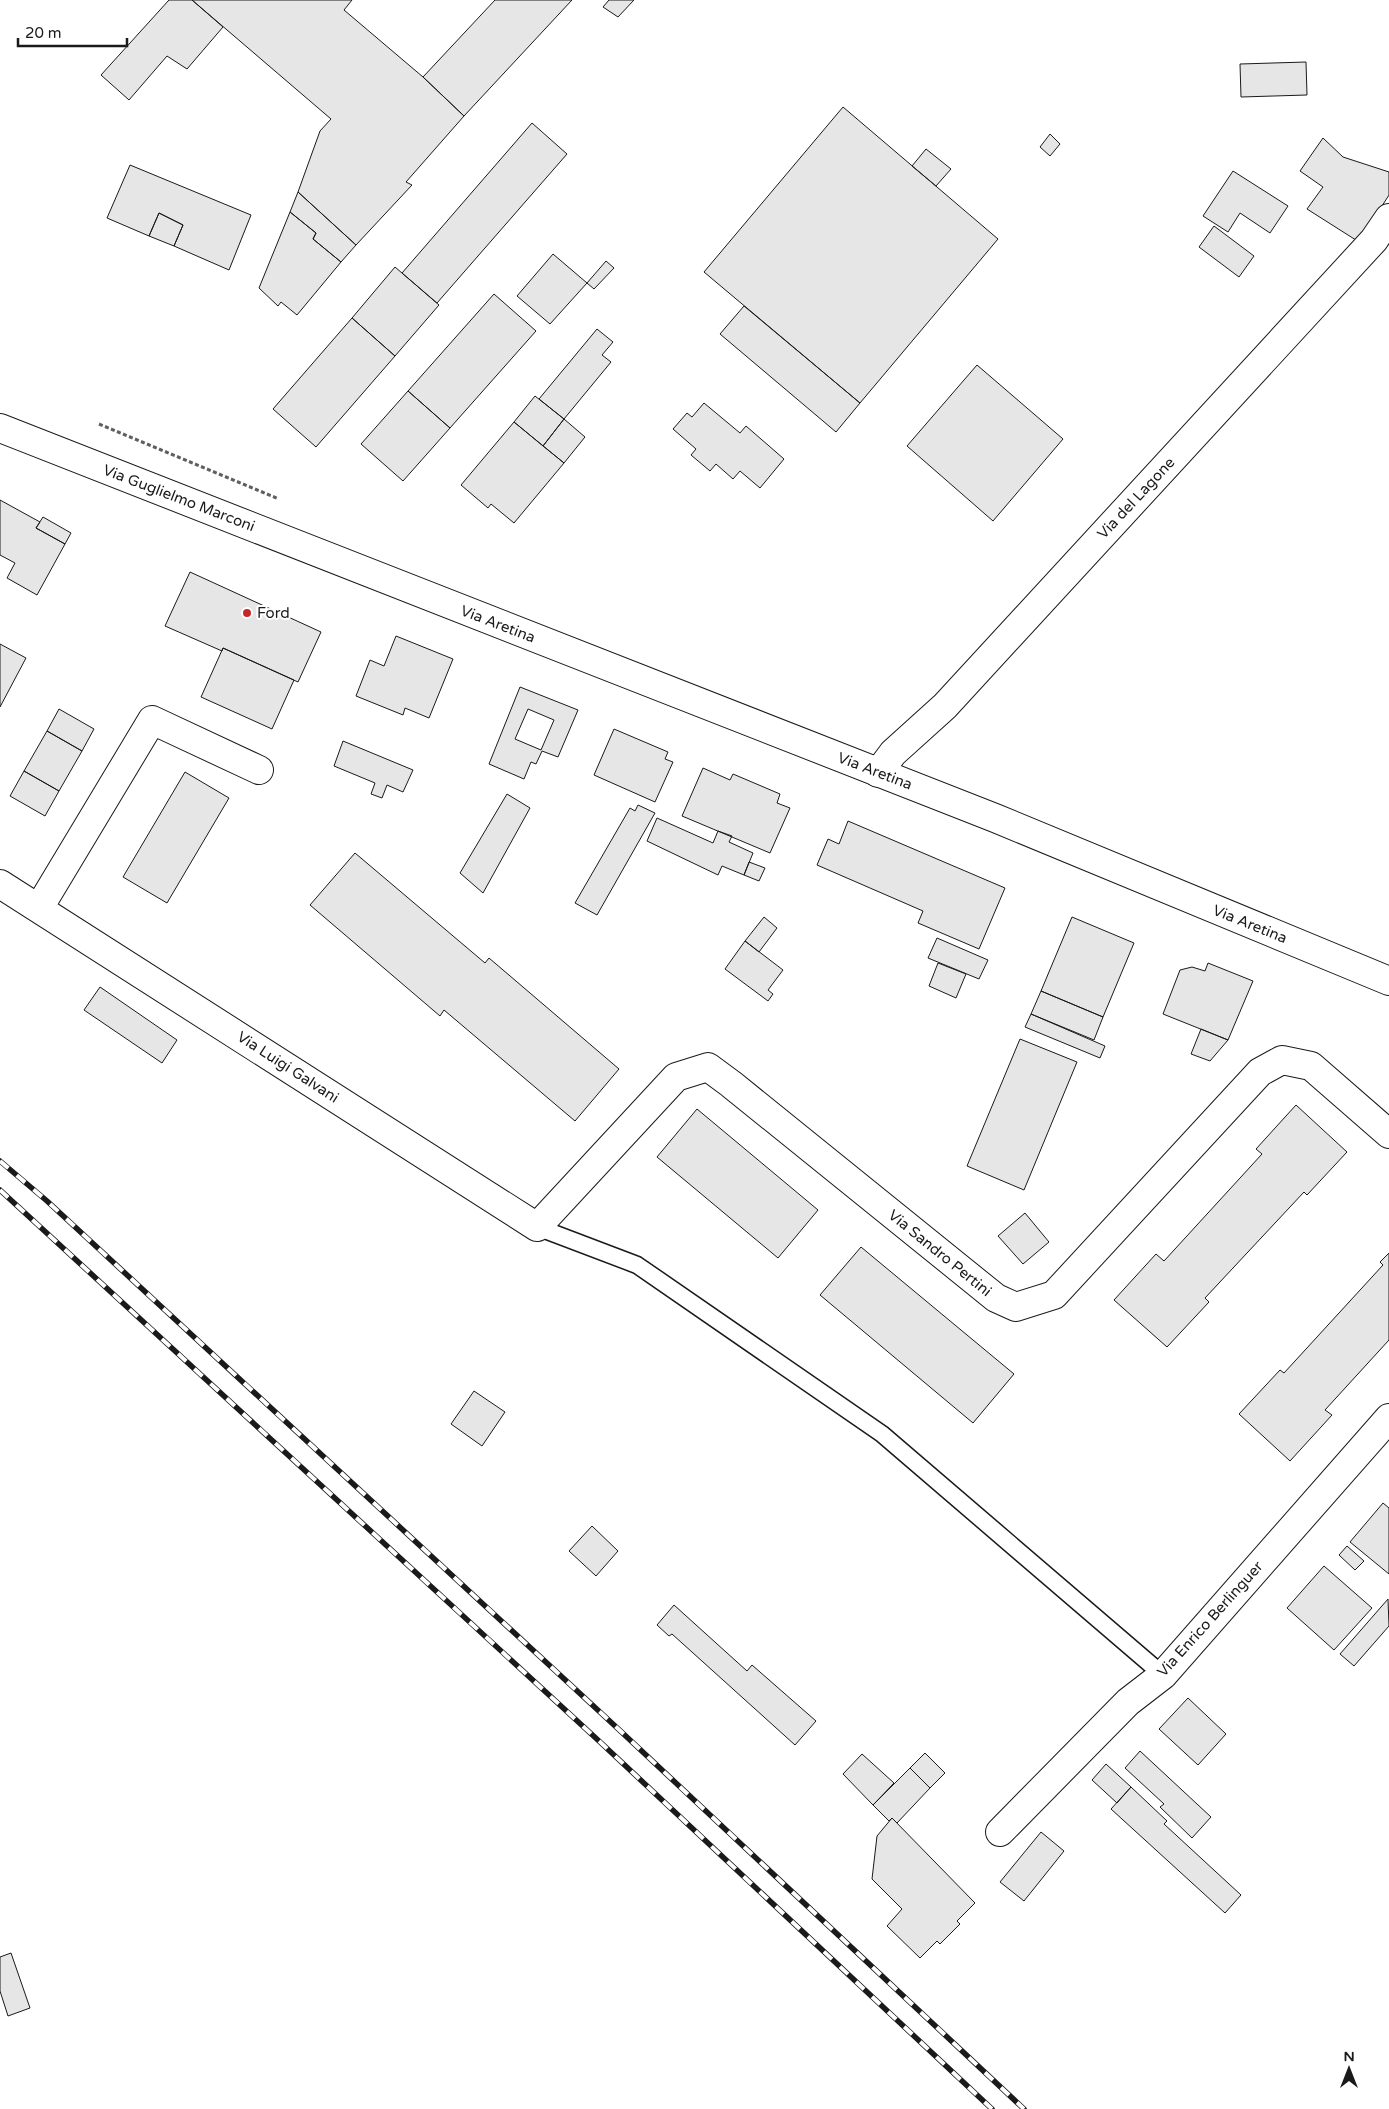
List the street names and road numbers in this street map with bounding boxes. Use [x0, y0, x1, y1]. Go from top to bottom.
street label: Via del Lagone [1094, 453, 1178, 543]
street label: Via Guglielmo Marconi [101, 461, 257, 535]
street label: Via Aretina [458, 602, 538, 646]
street label: Via Aretina [835, 749, 915, 793]
street label: Via Aretina [1210, 901, 1290, 947]
street label: Via Luigi Galvani [234, 1027, 342, 1107]
street label: Via Sandro Pertini [885, 1206, 995, 1300]
street label: Via Enrico Berlinguer [1153, 1557, 1267, 1681]

